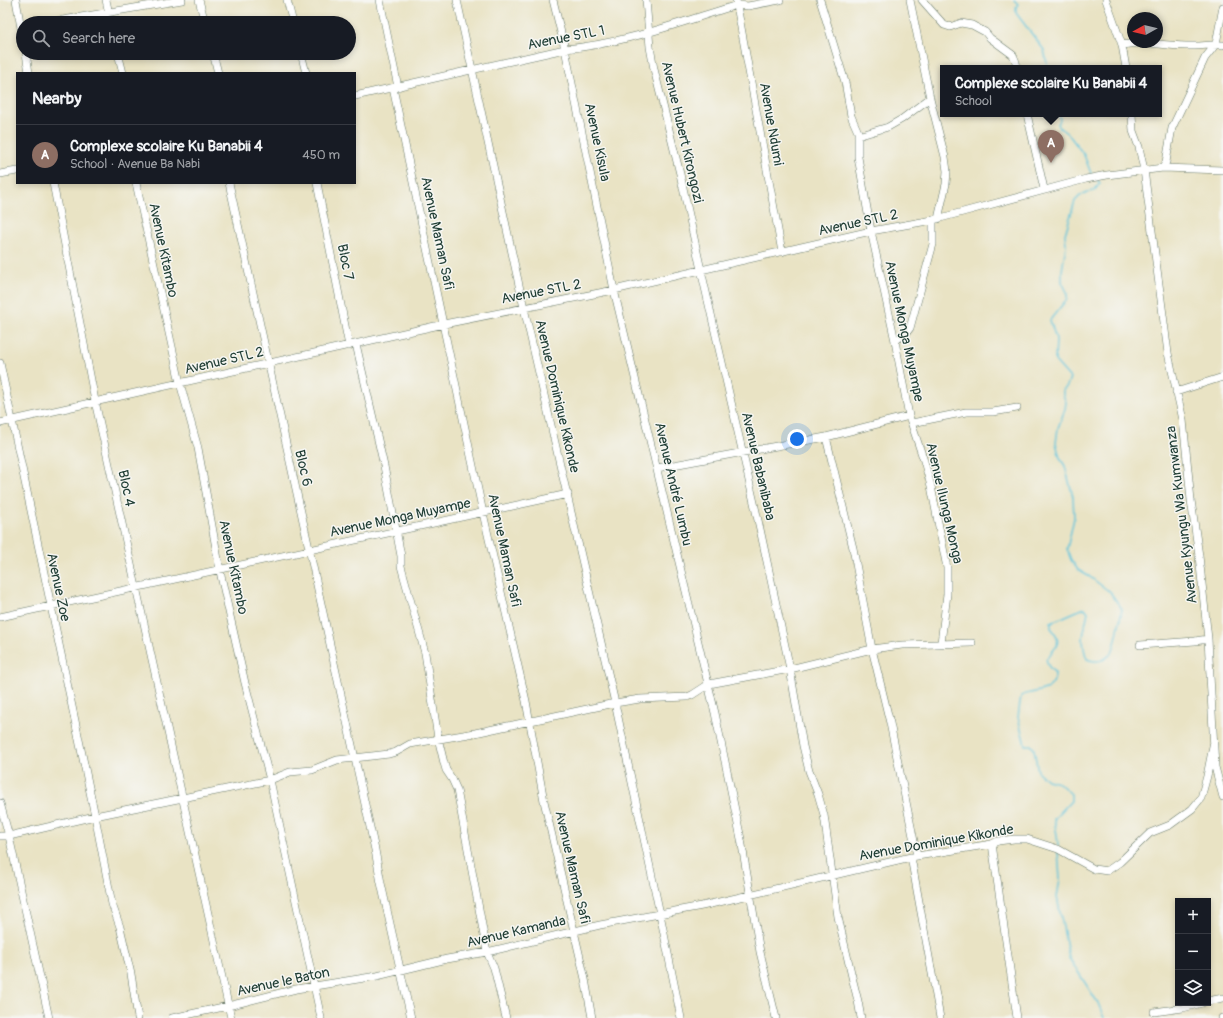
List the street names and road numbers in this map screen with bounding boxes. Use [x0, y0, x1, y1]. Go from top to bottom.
street label: Avenue STL 1 [526, 22, 606, 53]
street label: Avenue Hubert Kirongozi [658, 60, 707, 205]
street label: Avenue Ndumi [756, 81, 787, 167]
street label: Avenue Kisula [581, 101, 614, 183]
street label: Avenue Maman Safi [417, 175, 458, 291]
street label: Avenue Kitambo [145, 201, 182, 299]
street label: Avenue STL 2 [817, 206, 900, 239]
street label: Bloc 7 [334, 243, 357, 282]
street label: Avenue Monga Muyampe [881, 259, 928, 403]
street label: Avenue STL 2 [500, 275, 583, 308]
street label: Avenue Dominique Kikonde [532, 318, 583, 474]
street label: Avenue STL 2 [183, 343, 266, 378]
street label: Avenue Babanibaba [738, 410, 779, 522]
street label: Avenue André Lumbu [651, 421, 696, 548]
street label: Avenue Kyungu Wa Kumwanza [1162, 425, 1201, 605]
street label: Avenue Ilunga Monga [922, 441, 967, 565]
street label: Bloc 6 [291, 448, 316, 488]
street label: Bloc 4 [114, 468, 139, 508]
street label: Avenue Maman Safi [484, 492, 525, 608]
street label: Avenue Monga Muyampe [328, 494, 472, 541]
street label: Avenue Kitambo [215, 518, 252, 616]
street label: Avenue Zoe [43, 551, 74, 623]
street label: Avenue Maman Safi [551, 809, 594, 925]
street label: Avenue Dominique Kikonde [857, 821, 1015, 864]
street label: Avenue Kamanda [465, 912, 567, 951]
street label: Avenue le Baton [235, 963, 331, 1000]

